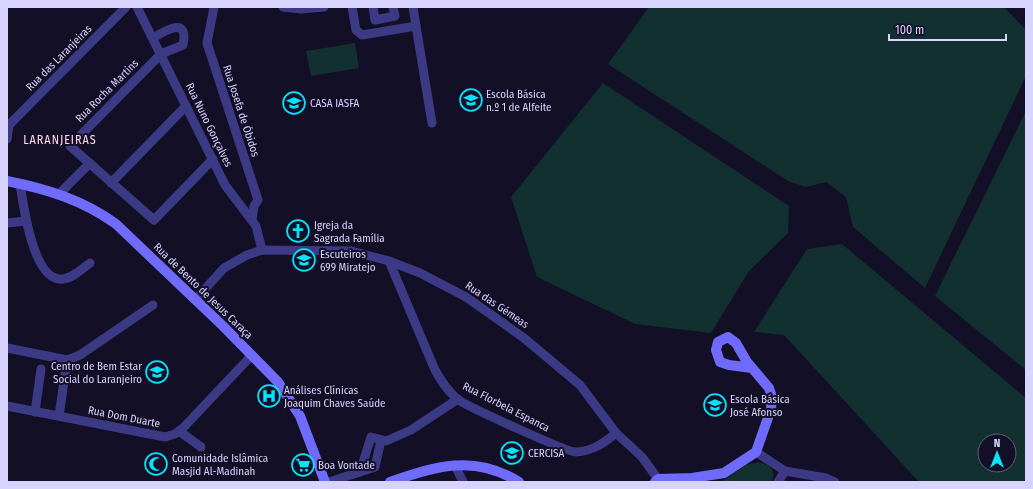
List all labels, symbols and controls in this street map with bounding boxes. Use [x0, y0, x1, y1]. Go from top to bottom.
scale bar [889, 16, 1006, 42]
street label: Rua das Laranjeiras [23, 22, 95, 94]
text: 100 m [895, 23, 924, 37]
street label: Rua Rocha Martins [73, 57, 141, 125]
street label: Rua Josefa de Óbidos [220, 63, 263, 159]
street label: Rua Nuno Gonçalves [183, 81, 235, 169]
school or university icon: Escola Básica n.º 1 de Alfeite [458, 87, 484, 113]
place label: Escola Básica n.º 1 de Alfeite [486, 88, 552, 114]
school or university icon: CASA IASFA [281, 90, 307, 116]
place label: CASA IASFA [310, 97, 360, 110]
district label: LARANJEIRAS [23, 133, 97, 147]
church icon: Igreja da Sagrada Família [285, 218, 311, 244]
place label: Igreja da Sagrada Família [314, 219, 385, 245]
street label: Rua de Bento de Jesus Caraça [151, 240, 255, 342]
school or university icon: Escuteiros 699 Miratejo [291, 247, 317, 273]
place label: Escuteiros 699 Miratejo [320, 248, 376, 274]
street label: Rua das Gémeas [463, 279, 531, 331]
school or university icon: Centro de Bem Estar Social do Laranjeiro [144, 359, 170, 385]
place label: Centro de Bem Estar Social do Laranjeiro [51, 360, 142, 386]
street label: Rua Florbela Espanca [460, 379, 552, 435]
hospital icon: Análises Clínicas Joaquim Chaves Saúde [256, 383, 282, 409]
place label: Análises Clínicas Joaquim Chaves Saúde [284, 384, 386, 410]
school or university icon: Escola Básica José Afonso [702, 392, 728, 418]
place label: Escola Básica José Afonso [730, 393, 790, 419]
street label: Rua Dom Duarte [87, 404, 161, 430]
north arrow [977, 433, 1017, 473]
text: N [994, 437, 1000, 450]
school or university icon: CERCISA [499, 440, 525, 466]
place label: CERCISA [528, 447, 565, 460]
mosque icon: Comunidade Islâmica Masjid Al-Madinah [143, 451, 169, 477]
place label: Comunidade Islâmica Masjid Al-Madinah [172, 452, 268, 478]
supermarket icon: Boa Vontade [290, 452, 316, 478]
place label: Boa Vontade [318, 459, 375, 472]

